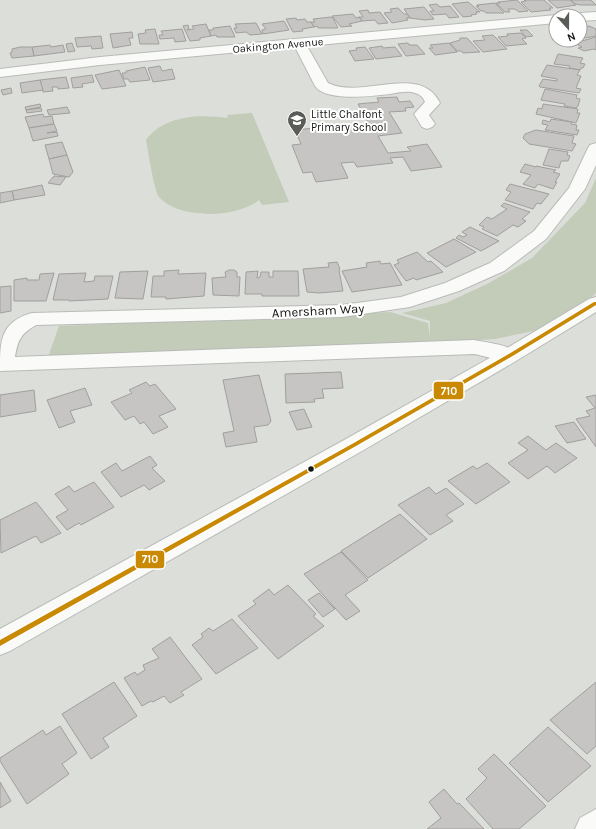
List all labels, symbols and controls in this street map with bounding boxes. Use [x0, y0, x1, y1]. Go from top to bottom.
north arrow [548, 8, 588, 48]
text: N [565, 29, 577, 44]
street label: Oakington Avenue [232, 35, 324, 56]
place label: Little Chalfont Primary School [311, 108, 386, 134]
school or university icon: Little Chalfont Primary School [286, 109, 308, 137]
street label: Amersham Way [271, 301, 365, 320]
line badge: 710 [433, 381, 464, 400]
text: 710 [441, 385, 457, 398]
unlabelled marker [306, 464, 316, 474]
line badge: 710 [135, 550, 165, 569]
text: 710 [142, 553, 158, 566]

